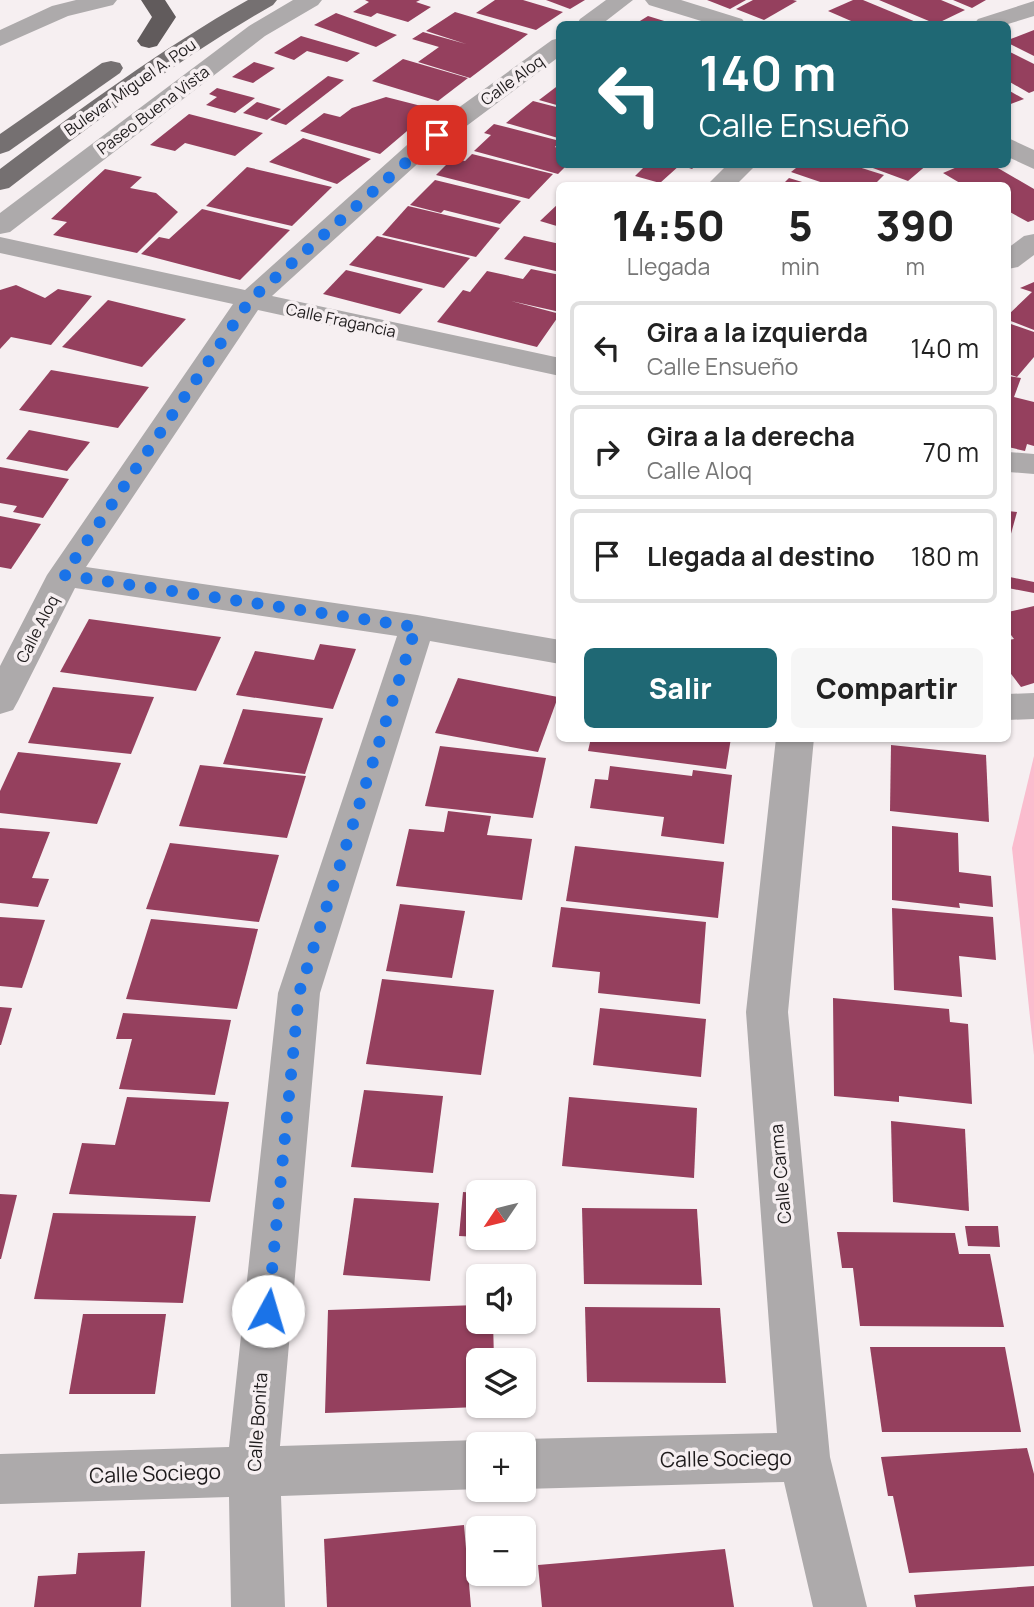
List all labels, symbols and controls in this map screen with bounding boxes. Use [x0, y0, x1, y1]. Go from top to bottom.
street label: Bulevar Miguel A. Pou [60, 33, 200, 141]
text: 140 m [699, 39, 836, 106]
icon: left [584, 49, 675, 140]
street label: Calle Aloq [476, 50, 548, 110]
street label: Paseo Buena Vista [92, 60, 214, 160]
text: Calle Ensueño [699, 103, 909, 147]
pin [407, 105, 467, 165]
icon: arrive [418, 116, 456, 154]
text: 14:50 [612, 196, 725, 254]
text: 5 [788, 196, 813, 254]
text: 390 [876, 196, 955, 254]
text: Llegada [627, 250, 710, 282]
text: min [781, 250, 820, 282]
text: m [906, 250, 925, 282]
street label: Calle Fragancia [284, 298, 398, 342]
text: Gira a la izquierda [647, 314, 868, 350]
icon: left [588, 329, 626, 367]
text: 140 m [910, 330, 979, 366]
text: Calle Ensueño [647, 350, 798, 382]
text: Gira a la derecha [647, 418, 855, 454]
icon: right [588, 433, 626, 471]
text: 70 m [923, 434, 979, 470]
text: Calle Aloq [647, 454, 752, 486]
icon: arrive [588, 537, 626, 575]
text: Llegada al destino [647, 538, 875, 574]
text: 180 m [911, 538, 979, 574]
street label: Calle Aloq [11, 591, 63, 667]
button: Salir [584, 648, 777, 728]
button: Compartir [791, 648, 983, 728]
street label: Calle Carma [764, 1123, 796, 1225]
north arrow [466, 1180, 536, 1250]
map controls [466, 1180, 536, 1586]
button: sound [466, 1264, 536, 1334]
position arrow [231, 1274, 305, 1348]
button: layers [466, 1348, 536, 1418]
street label: Calle Bonita [242, 1372, 272, 1472]
button: + [466, 1432, 536, 1502]
street label: Calle Sociego [660, 1443, 792, 1473]
street label: Calle Sociego [89, 1457, 221, 1489]
button: − [466, 1516, 536, 1586]

